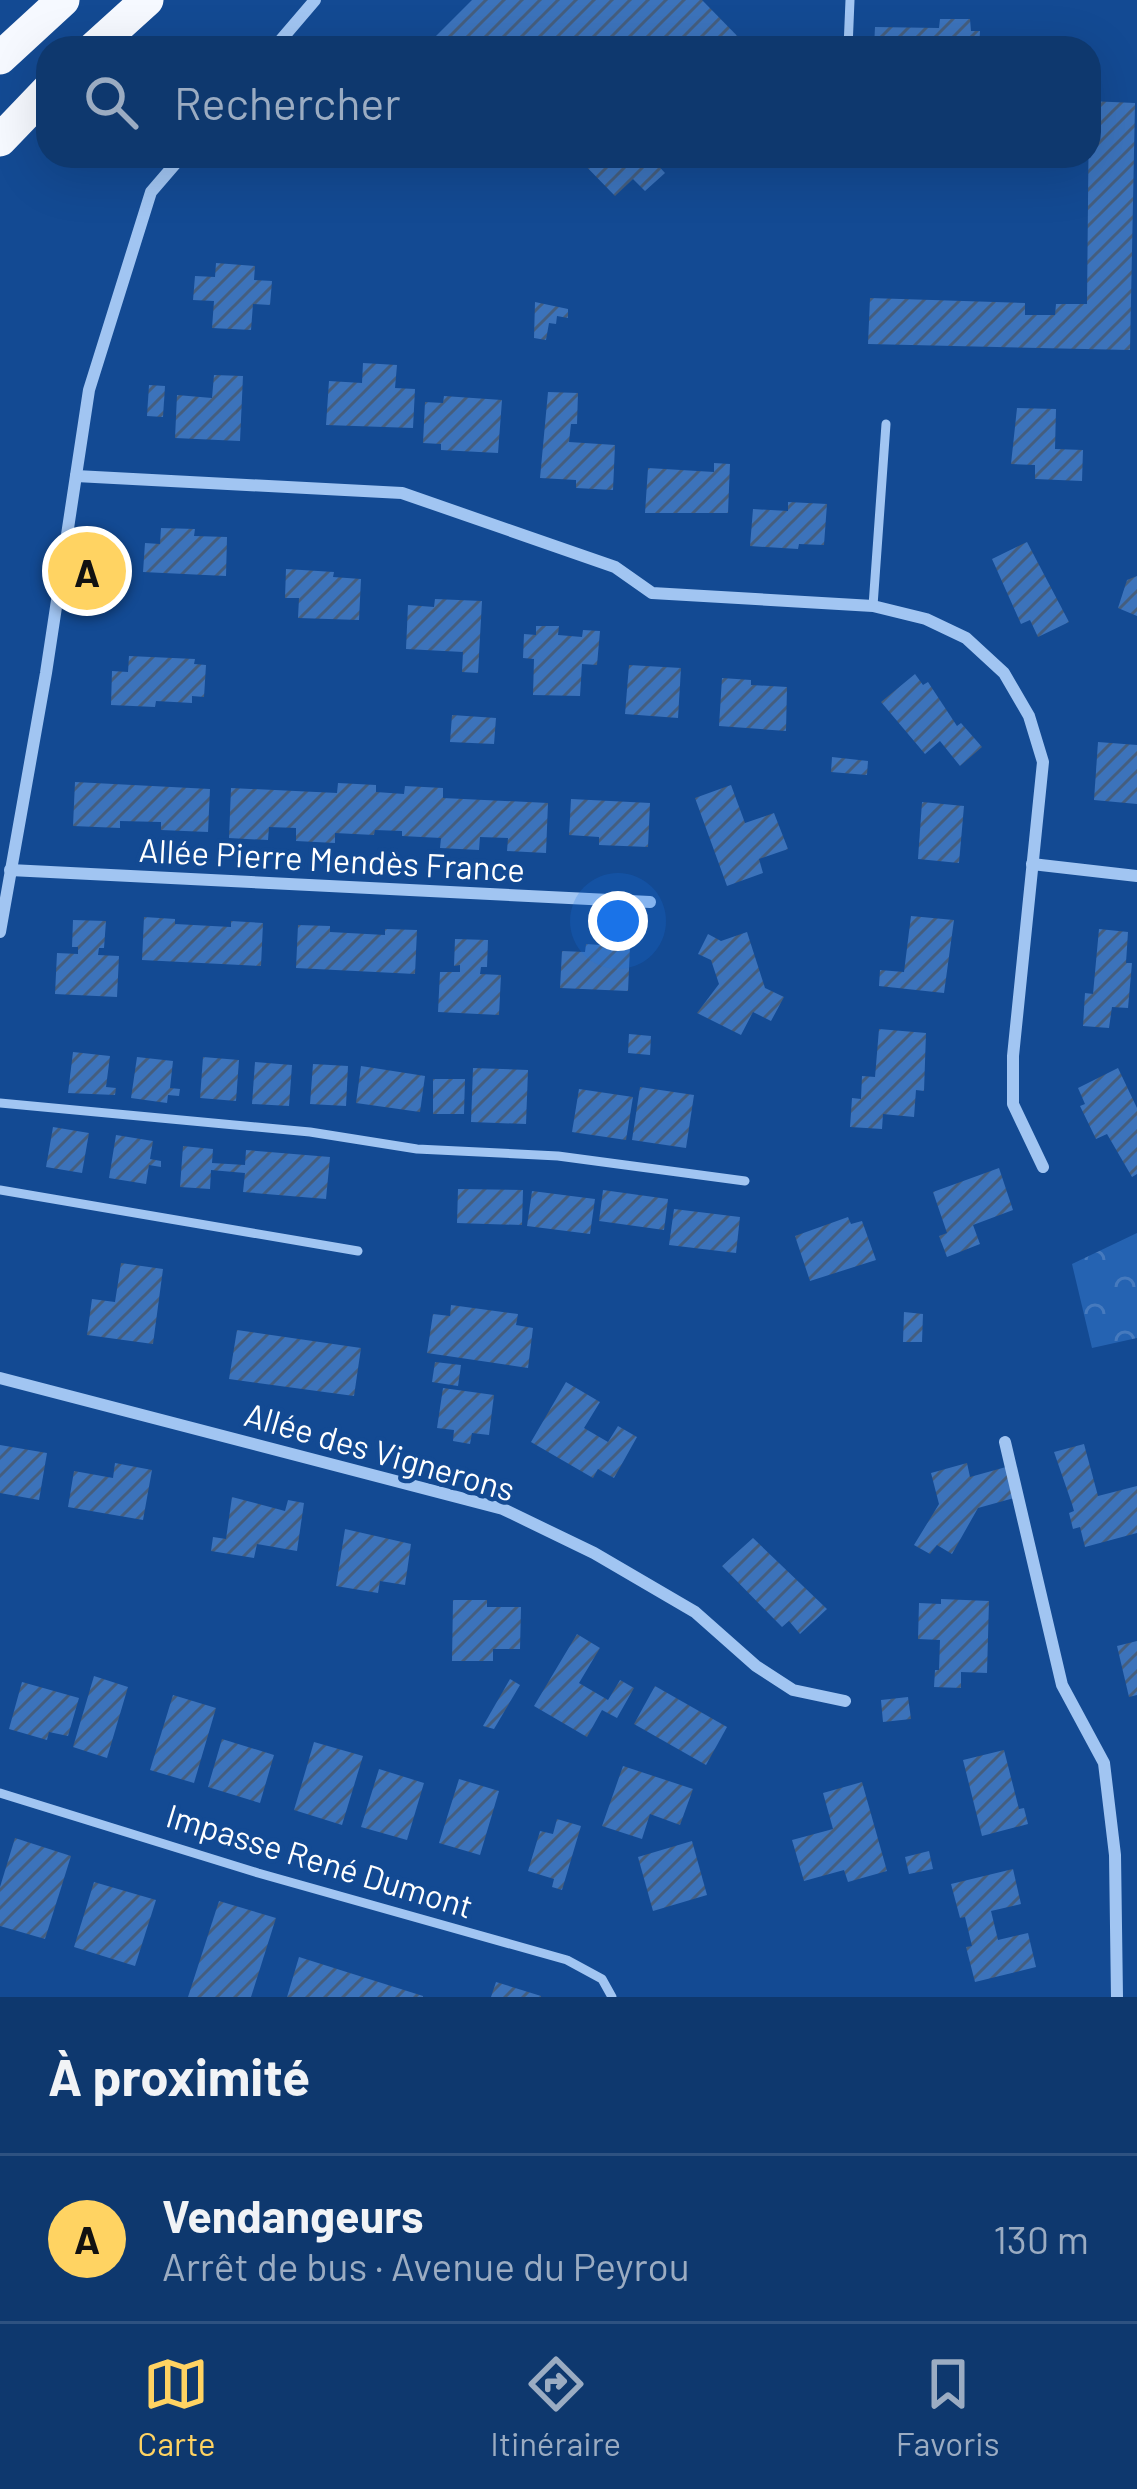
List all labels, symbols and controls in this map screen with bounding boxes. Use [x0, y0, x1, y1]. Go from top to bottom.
search box [36, 36, 1101, 168]
icon: search [78, 69, 144, 135]
text: Rechercher [174, 75, 401, 129]
pin: A [48, 526, 126, 616]
street label: Allée Pierre Mendès France [138, 829, 526, 889]
your location [588, 891, 648, 951]
street label: Allée des Vignerons [240, 1393, 520, 1509]
street label: Impasse René Dumont [162, 1794, 478, 1926]
text: À proximité [48, 2045, 310, 2106]
text: Vendangeurs [162, 2188, 424, 2242]
text: A [74, 2215, 100, 2262]
text: 130 m [993, 2215, 1089, 2262]
text: Arrêt de bus · Avenue du Peyrou [162, 2242, 690, 2289]
tab: Carte [137, 2351, 216, 2463]
tab: Itinéraire [490, 2351, 621, 2463]
tab: Favoris [896, 2351, 1000, 2463]

